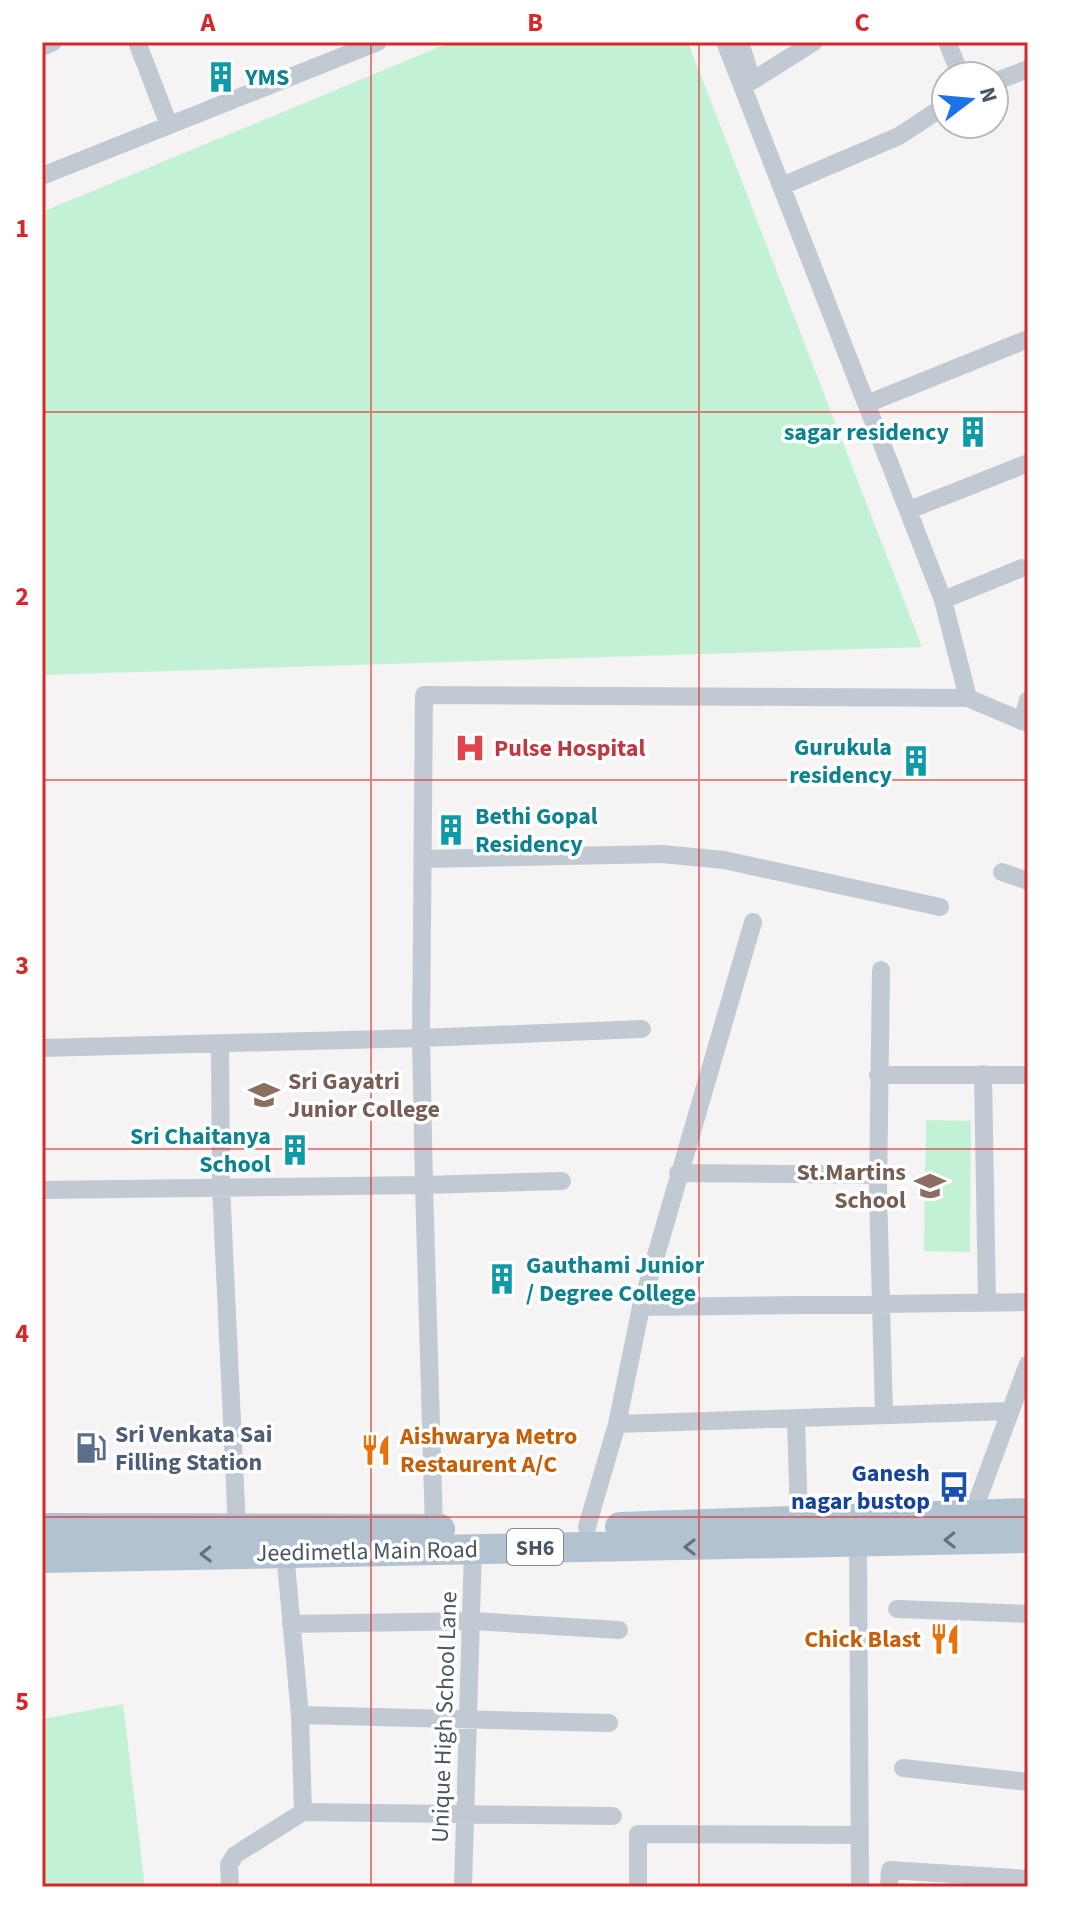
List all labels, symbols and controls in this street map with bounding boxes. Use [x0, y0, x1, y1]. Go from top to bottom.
text: A [200, 4, 217, 41]
text: B [527, 4, 543, 41]
text: C [854, 4, 870, 41]
building icon: YMS [204, 60, 238, 94]
place label: YMS [244, 60, 289, 95]
north arrow [930, 60, 1010, 140]
text: N [971, 83, 1006, 106]
text: 1 [15, 210, 29, 247]
place label: sagar residency [784, 415, 949, 450]
building icon: sagar residency [956, 415, 990, 449]
text: 2 [15, 578, 29, 615]
place label: Gurukula residency [789, 730, 892, 793]
hospital icon: Pulse Hospital [453, 731, 487, 765]
place label: Pulse Hospital [494, 731, 645, 766]
building icon: Gurukula residency [899, 744, 933, 778]
place label: Bethi Gopal Residency [475, 799, 598, 862]
building icon: Bethi Gopal Residency [434, 813, 468, 847]
text: 3 [15, 947, 29, 984]
place label: Sri Gayatri Junior College [288, 1064, 440, 1127]
school or university icon: Sri Gayatri Junior College [247, 1078, 281, 1112]
place label: Sri Chaitanya School [130, 1119, 271, 1182]
building icon: Sri Chaitanya School [278, 1133, 312, 1167]
place label: St.Martins School [797, 1155, 906, 1218]
school or university icon: St.Martins School [913, 1169, 947, 1203]
place label: Gauthami Junior / Degree College [526, 1248, 705, 1311]
building icon: Gauthami Junior / Degree College [485, 1262, 519, 1296]
text: 4 [15, 1315, 29, 1352]
place label: Sri Venkata Sai Filling Station [115, 1417, 272, 1480]
place label: Aishwarya Metro Restaurent A/C [399, 1419, 577, 1482]
fuel station icon: Sri Venkata Sai Filling Station [74, 1431, 108, 1465]
restaurant icon: Aishwarya Metro Restaurent A/C [359, 1433, 393, 1467]
place label: Ganesh nagar bustop [791, 1456, 930, 1519]
bus stop icon: Ganesh nagar bustop [937, 1470, 971, 1504]
road number: SH6 [507, 1529, 563, 1565]
one-way arrow [943, 1531, 956, 1548]
street label: Jeedimetla Main Road [256, 1532, 478, 1571]
one-way arrow [683, 1538, 696, 1556]
one-way arrow [199, 1546, 212, 1563]
street label: Unique High School Lane [423, 1591, 466, 1843]
place label: Chick Blast [804, 1622, 921, 1657]
restaurant icon: Chick Blast [928, 1622, 962, 1656]
text: 5 [15, 1683, 29, 1720]

